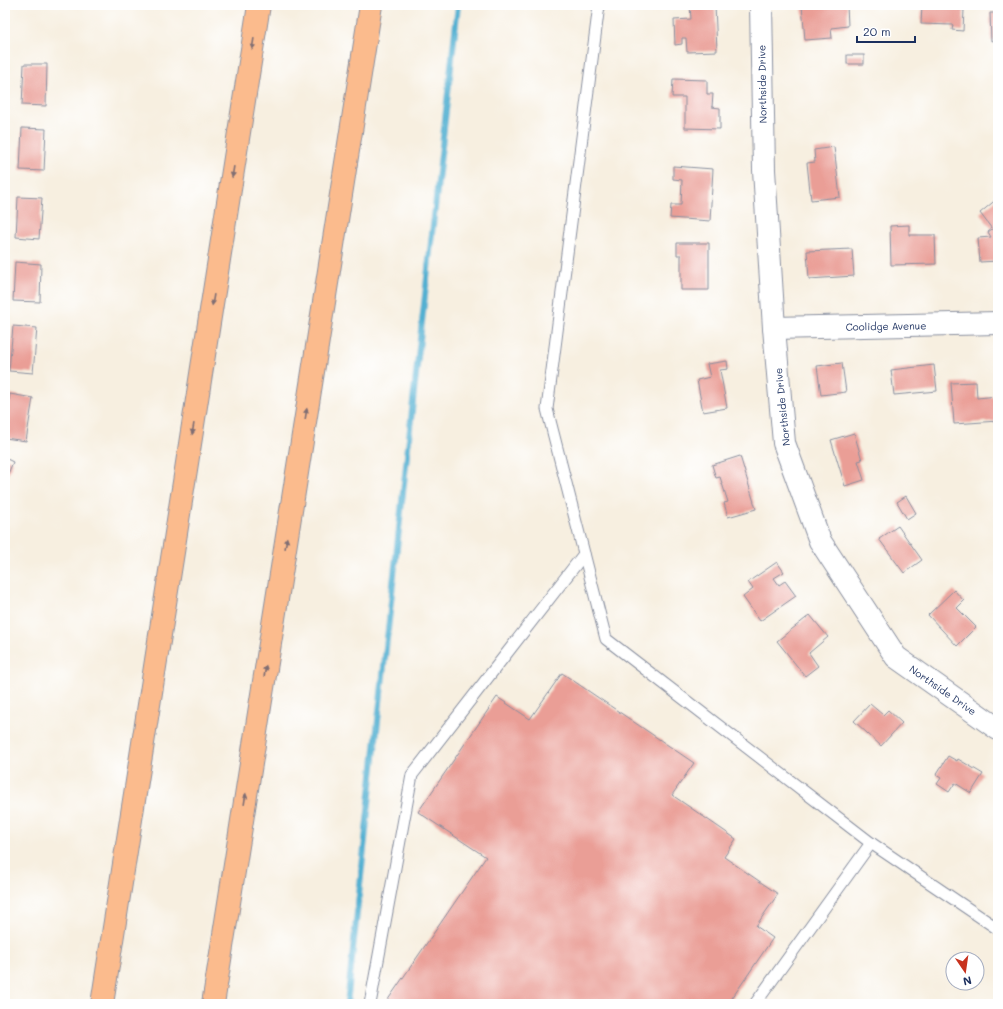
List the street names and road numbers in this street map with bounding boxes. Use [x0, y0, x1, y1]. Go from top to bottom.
street label: Northside Drive [754, 45, 770, 123]
street label: Coolidge Avenue [846, 318, 926, 334]
street label: Northside Drive [771, 367, 793, 447]
street label: Northside Drive [907, 662, 979, 718]

